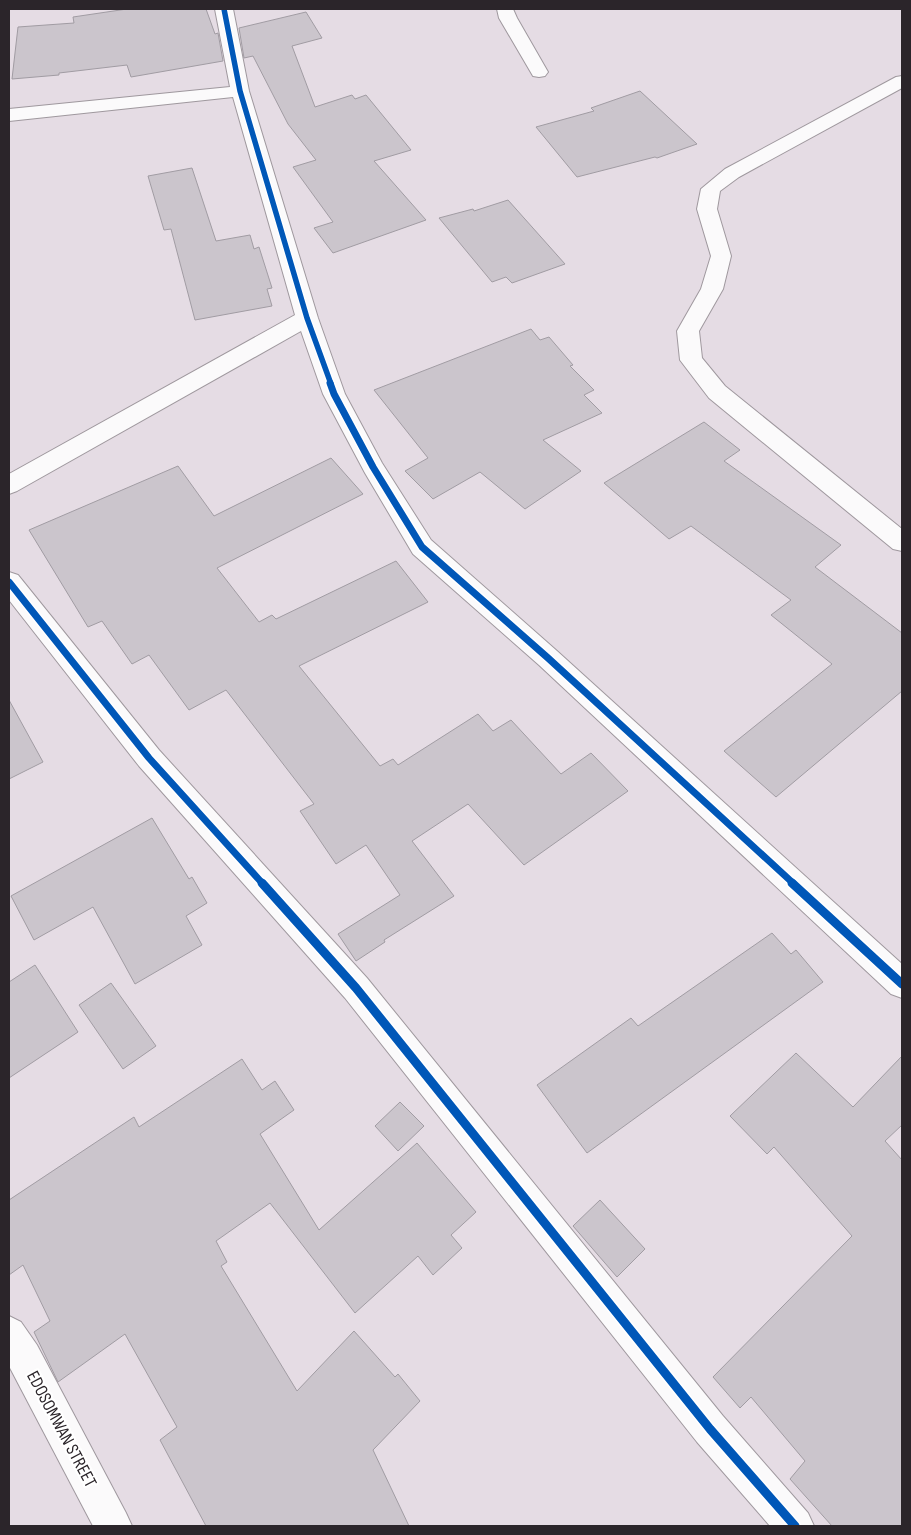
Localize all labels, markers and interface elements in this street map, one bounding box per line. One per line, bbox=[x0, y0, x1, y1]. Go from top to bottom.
street label: EDOSOMWAN STREET bbox=[22, 1368, 101, 1491]

